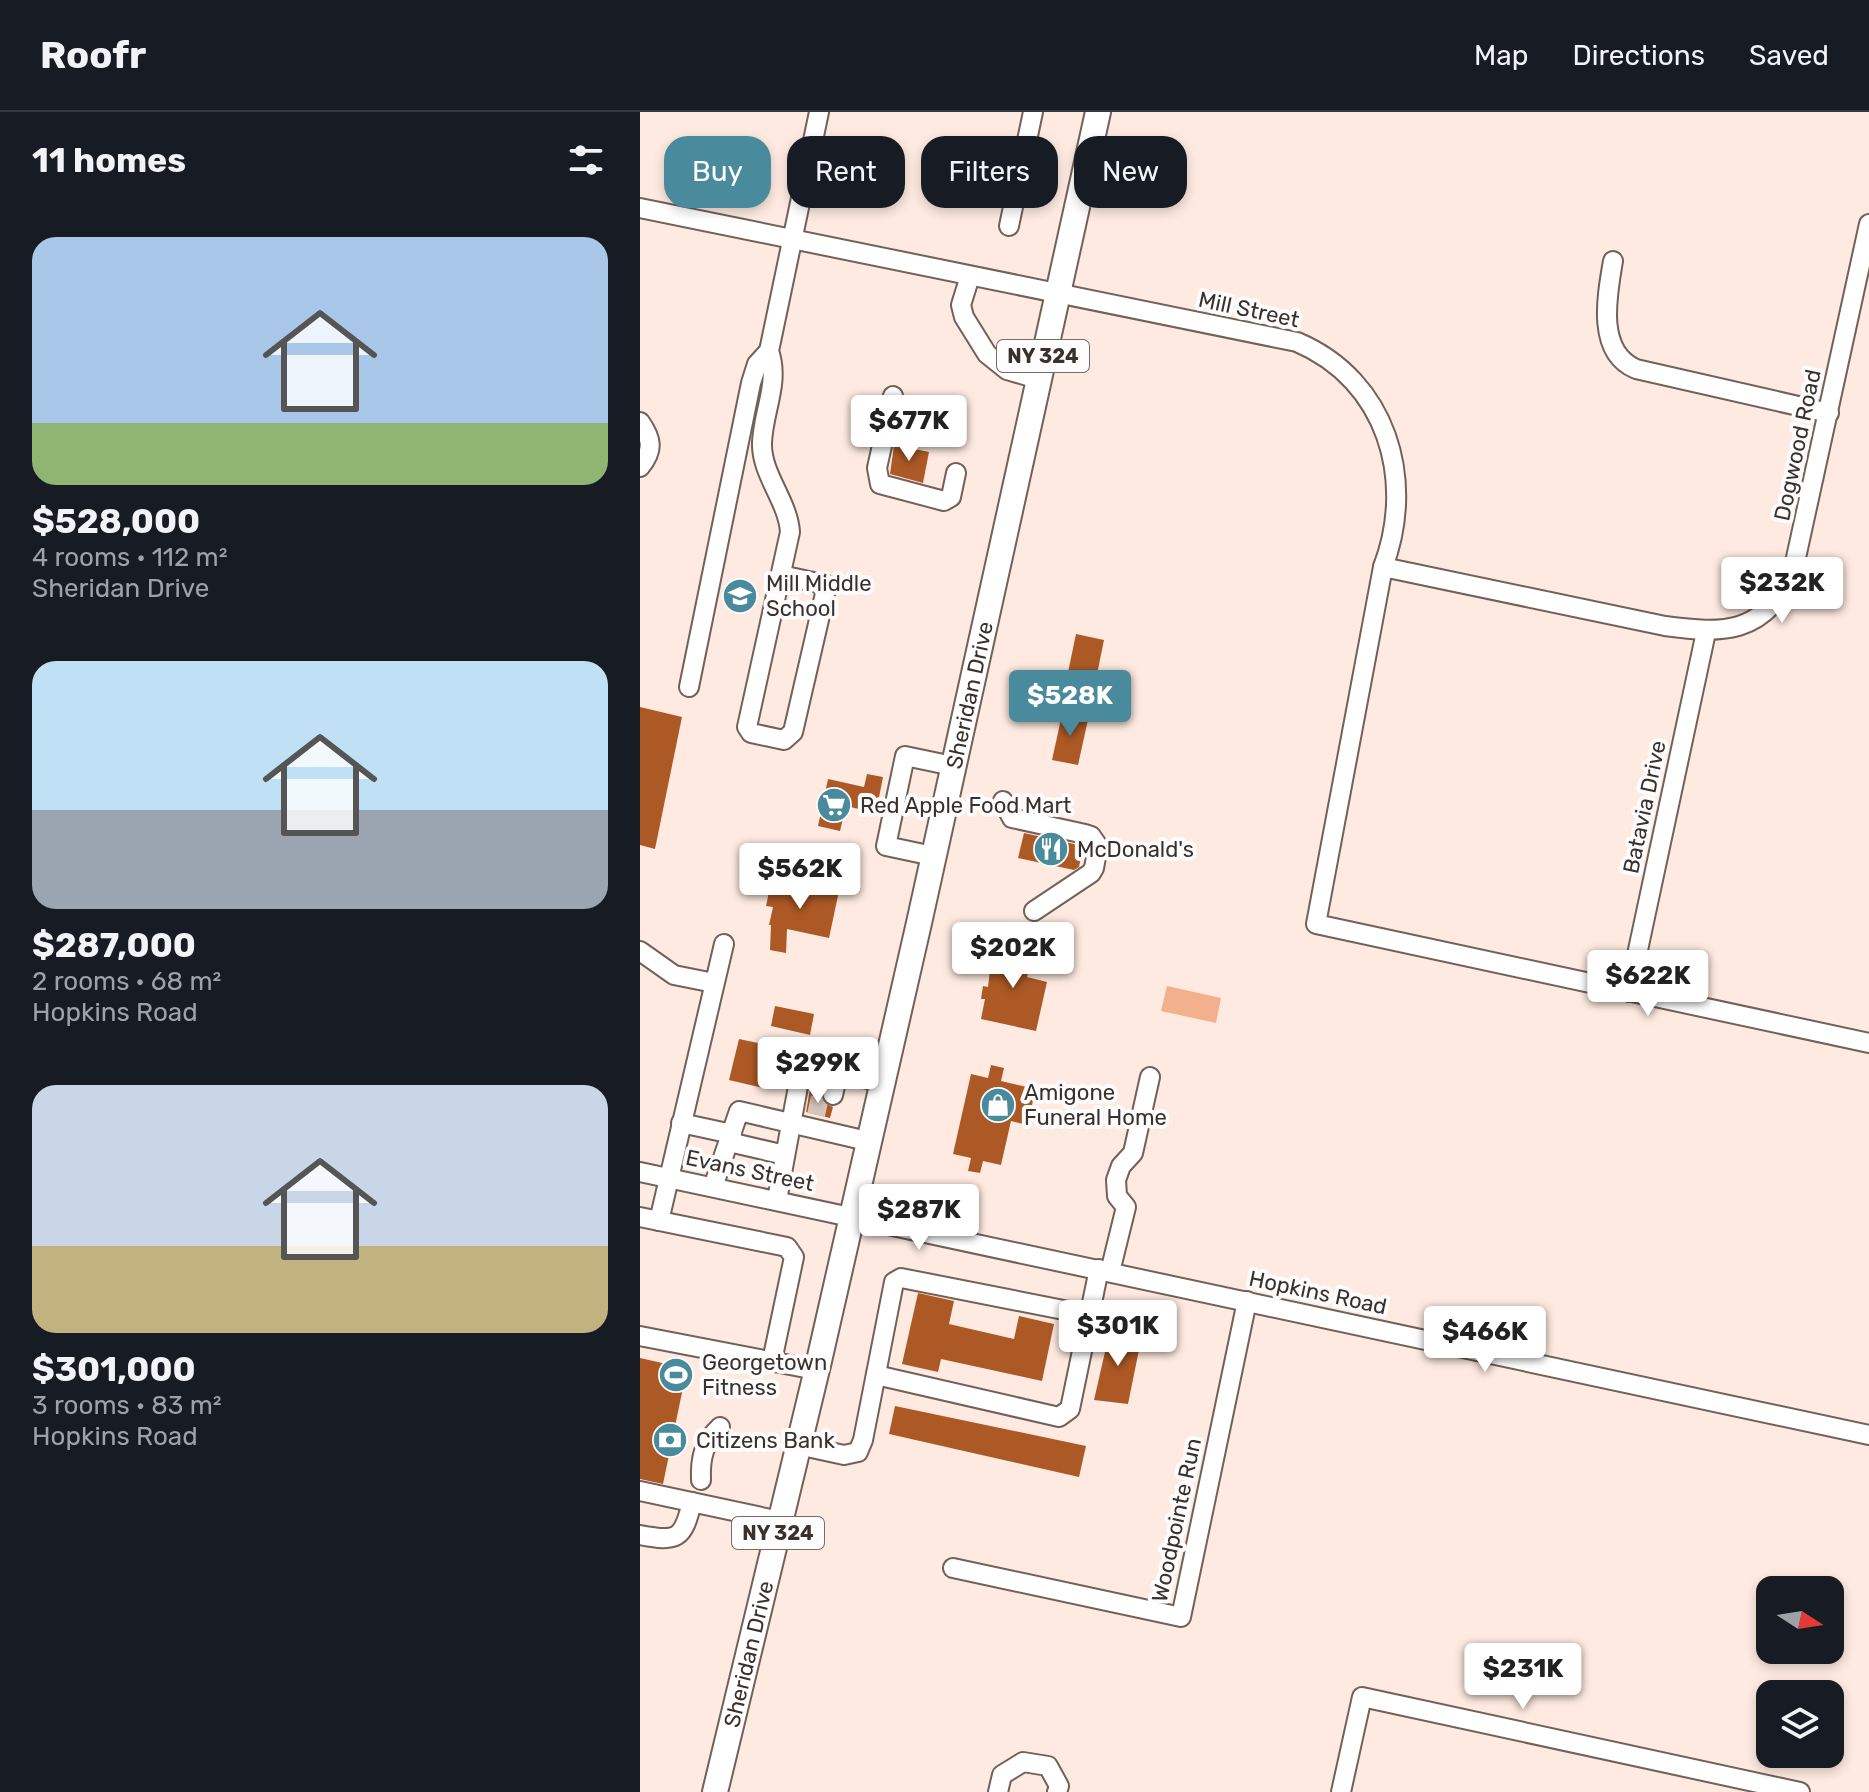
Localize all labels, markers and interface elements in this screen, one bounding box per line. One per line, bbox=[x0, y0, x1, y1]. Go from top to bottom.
text: Roofr bbox=[40, 32, 146, 78]
text: Map bbox=[1474, 39, 1528, 72]
text: Directions bbox=[1572, 39, 1705, 72]
text: Saved bbox=[1749, 39, 1829, 72]
chip: Buy bbox=[664, 136, 771, 208]
chip: Rent bbox=[787, 136, 905, 208]
chip: Filters bbox=[921, 136, 1058, 208]
chip: New bbox=[1074, 136, 1187, 208]
icon: filters bbox=[564, 138, 608, 182]
text: 11 homes bbox=[32, 140, 186, 181]
street label: Mill Street bbox=[1196, 286, 1302, 333]
icon: home bbox=[248, 289, 392, 433]
road number: NY 324 bbox=[997, 340, 1089, 372]
street label: Dogwood Road bbox=[1768, 367, 1827, 523]
pin: $677K bbox=[853, 395, 965, 463]
text: $677K bbox=[869, 405, 949, 436]
text: $528,000 bbox=[32, 501, 200, 542]
text: 4 rooms · 112 m² bbox=[32, 542, 228, 573]
pin: $232K bbox=[1726, 557, 1838, 625]
text: $232K bbox=[1739, 567, 1825, 598]
place label: Mill Middle School bbox=[766, 570, 872, 622]
text: Sheridan Drive bbox=[32, 573, 209, 604]
school or university icon: Mill Middle School bbox=[721, 577, 759, 615]
street label: Sheridan Drive bbox=[940, 619, 999, 771]
pin: $528K bbox=[1014, 670, 1126, 738]
text: $528K bbox=[1027, 680, 1113, 711]
icon: home bbox=[248, 713, 392, 857]
street label: Batavia Drive bbox=[1617, 738, 1672, 876]
supermarket icon: Red Apple Food Mart bbox=[815, 786, 853, 824]
place label: Red Apple Food Mart bbox=[860, 792, 1072, 819]
restaurant icon: McDonald's bbox=[1032, 830, 1070, 868]
place label: McDonald's bbox=[1077, 836, 1194, 863]
pin: $562K bbox=[744, 843, 856, 911]
text: $562K bbox=[757, 853, 843, 884]
pin: $202K bbox=[957, 922, 1069, 990]
text: $287,000 bbox=[32, 925, 196, 966]
text: $202K bbox=[970, 932, 1056, 963]
pin: $622K bbox=[1592, 950, 1704, 1018]
text: $622K bbox=[1605, 960, 1691, 991]
text: 2 rooms · 68 m² bbox=[32, 966, 221, 997]
text: Hopkins Road bbox=[32, 997, 198, 1028]
pin: $299K bbox=[762, 1037, 874, 1105]
text: $299K bbox=[776, 1047, 860, 1078]
place label: Amigone Funeral Home bbox=[1024, 1079, 1167, 1131]
shop icon: Amigone Funeral Home bbox=[979, 1086, 1017, 1124]
icon: home bbox=[248, 1137, 392, 1281]
street label: Evans Street bbox=[683, 1144, 817, 1197]
pin: $287K bbox=[863, 1184, 975, 1252]
text: $287K bbox=[877, 1194, 961, 1225]
street label: Hopkins Road bbox=[1247, 1265, 1389, 1320]
pin: $301K bbox=[1062, 1300, 1174, 1368]
pin: $466K bbox=[1429, 1306, 1541, 1374]
text: $301K bbox=[1077, 1310, 1159, 1341]
text: $466K bbox=[1442, 1316, 1528, 1347]
text: $301,000 bbox=[32, 1349, 196, 1390]
place label: Georgetown Fitness bbox=[702, 1349, 827, 1401]
sports icon: Georgetown Fitness bbox=[657, 1356, 695, 1394]
text: 3 rooms · 83 m² bbox=[32, 1390, 222, 1421]
text: Hopkins Road bbox=[32, 1421, 198, 1452]
bank icon: Citizens Bank bbox=[651, 1421, 689, 1459]
place label: Citizens Bank bbox=[696, 1427, 835, 1454]
street label: Woodpointe Run bbox=[1146, 1436, 1207, 1605]
road number: NY 324 bbox=[732, 1517, 824, 1549]
north arrow bbox=[1756, 1576, 1844, 1664]
map controls bbox=[1756, 1576, 1844, 1768]
street label: Sheridan Drive bbox=[718, 1578, 780, 1730]
pin: $231K bbox=[1467, 1643, 1579, 1711]
text: $231K bbox=[1482, 1653, 1564, 1684]
button: layers bbox=[1756, 1680, 1844, 1768]

